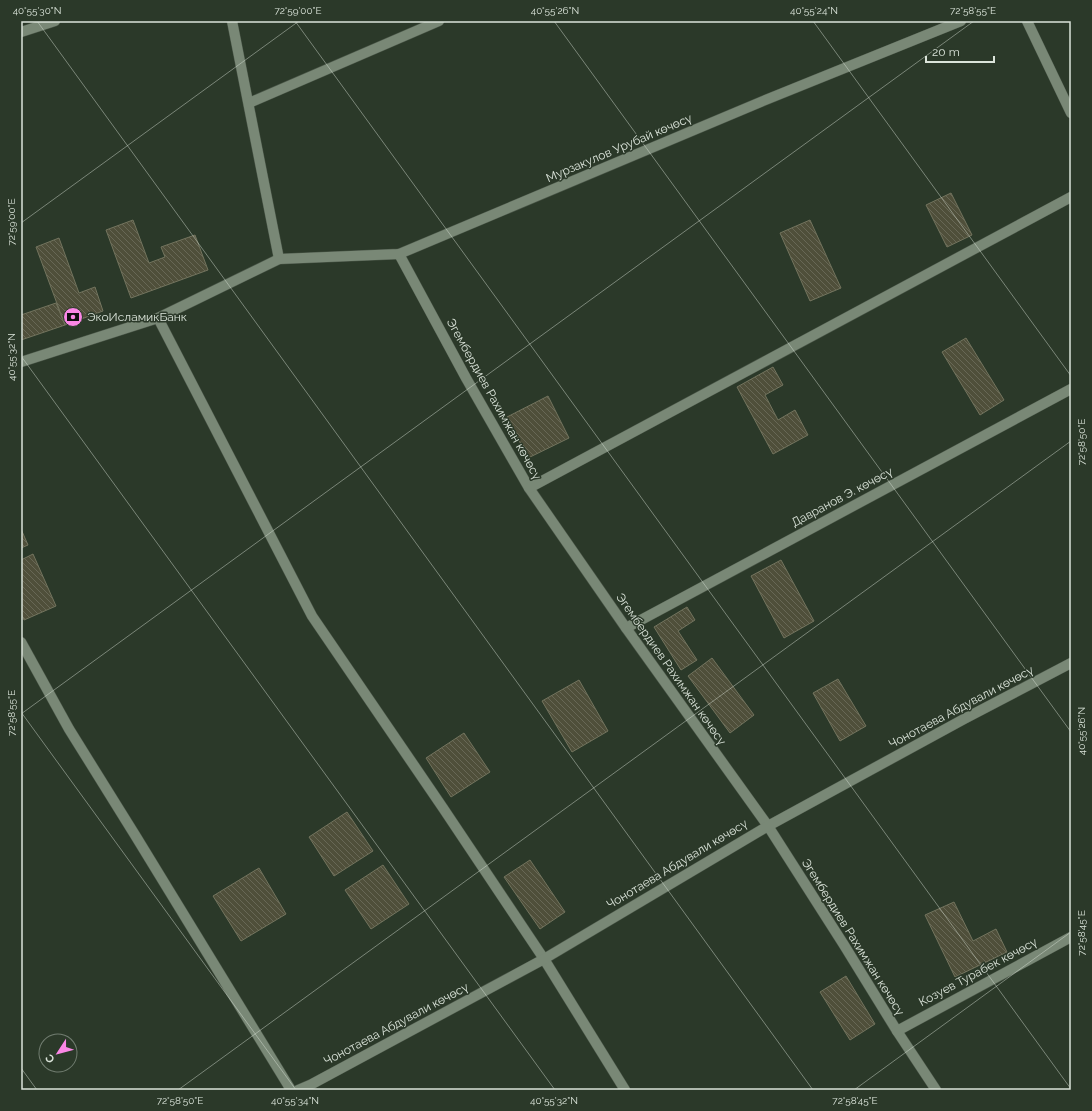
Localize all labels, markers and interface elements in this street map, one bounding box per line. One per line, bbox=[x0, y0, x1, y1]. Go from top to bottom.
text: 40°55'30"N bbox=[13, 5, 61, 16]
text: 72°59'00"E bbox=[274, 5, 322, 16]
text: 40°55'26"N bbox=[531, 5, 579, 16]
text: 40°55'24"N bbox=[790, 5, 838, 16]
text: 72°58'55"E bbox=[950, 5, 996, 16]
scale bar bbox=[926, 38, 994, 64]
text: 20 m bbox=[932, 45, 960, 59]
street label: Мурзакулов Урубай көчөсү bbox=[544, 111, 695, 185]
text: 72°59'00"E bbox=[6, 198, 17, 246]
bank icon: ЭкоИсламикБанк bbox=[62, 306, 84, 328]
place label: ЭкоИсламикБанк bbox=[87, 310, 187, 324]
street label: Эгембердиев Рахимжан көчөсү bbox=[444, 316, 545, 483]
text: 40°55'32"N bbox=[6, 333, 17, 381]
text: 72°58'50"E bbox=[1076, 419, 1087, 465]
street label: Давранов Э. көчөсү bbox=[789, 464, 896, 530]
street label: Эгембердиев Рахимжан көчөсү bbox=[613, 590, 729, 748]
street label: Чонотаева Абдували көчөсү bbox=[886, 663, 1036, 751]
text: 72°58'55"E bbox=[6, 690, 17, 736]
text: 40°55'26"N bbox=[1076, 707, 1087, 755]
street label: Чонотаева Абдували көчөсү bbox=[604, 816, 750, 912]
street label: Эгембердиев Рахимжан көчөсү bbox=[799, 856, 908, 1018]
text: 72°58'45"E bbox=[1076, 910, 1087, 956]
street label: Козуев Турабек көчөсү bbox=[916, 935, 1040, 1009]
street label: Чонотаева Абдували көчөсү bbox=[321, 980, 471, 1068]
north arrow bbox=[38, 1033, 78, 1073]
text: С bbox=[43, 1051, 58, 1065]
text: 72°58'50"E bbox=[157, 1095, 203, 1106]
text: 40°55'34"N bbox=[271, 1095, 319, 1106]
text: 40°55'32"N bbox=[530, 1095, 578, 1106]
text: 72°58'45"E bbox=[832, 1095, 878, 1106]

